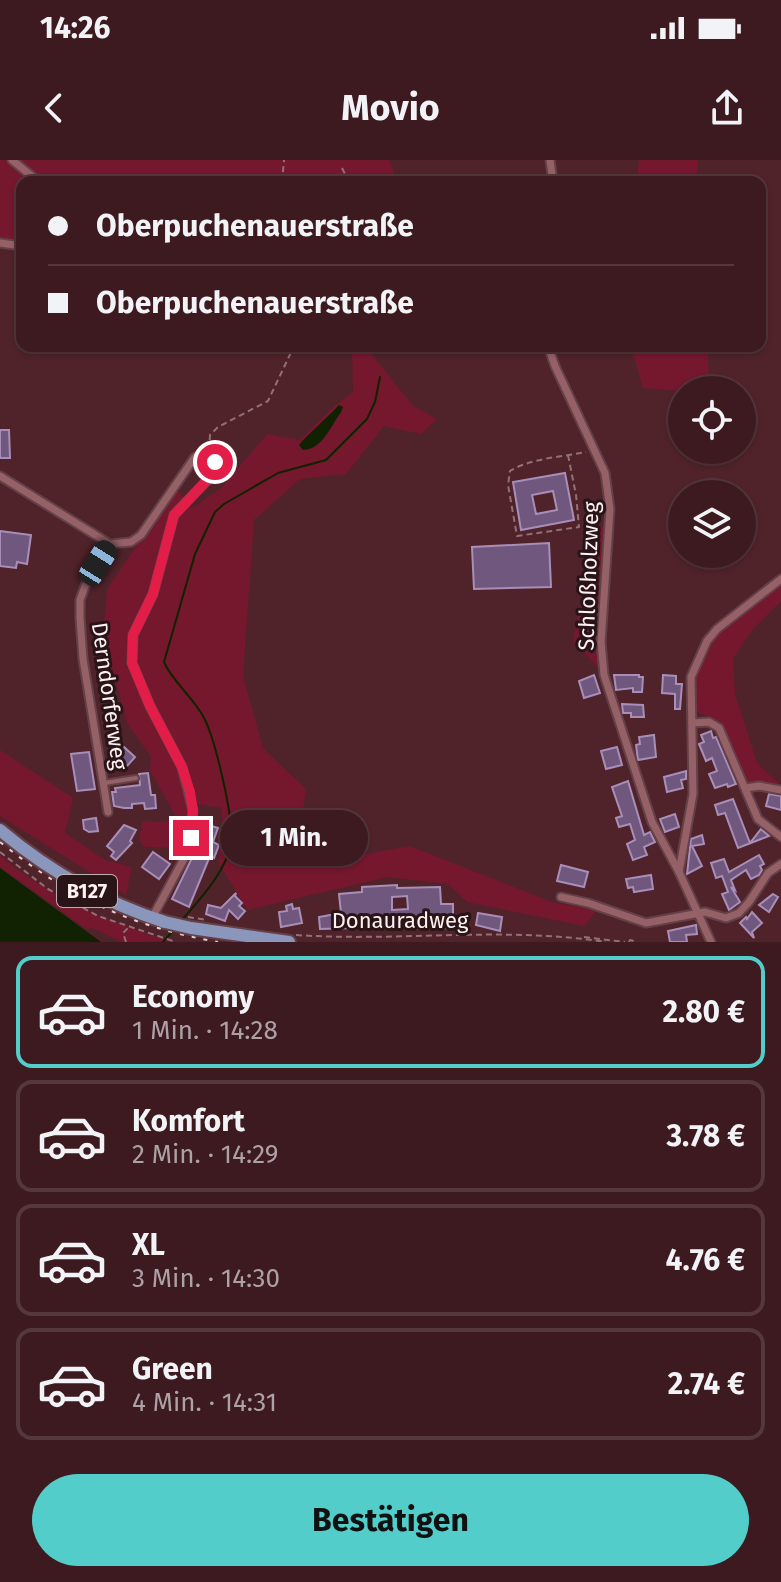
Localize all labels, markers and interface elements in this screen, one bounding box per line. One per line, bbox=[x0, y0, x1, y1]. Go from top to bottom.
text: 14:26 bbox=[40, 10, 111, 46]
icon: back bbox=[32, 86, 76, 130]
text: Movio bbox=[341, 86, 440, 130]
icon: share bbox=[705, 86, 749, 130]
text: Oberpuchenauerstraße bbox=[96, 208, 414, 244]
text: Oberpuchenauerstraße bbox=[96, 285, 414, 321]
map controls bbox=[668, 376, 756, 568]
button: locate bbox=[668, 376, 756, 464]
route start bbox=[197, 444, 233, 480]
button: layers bbox=[668, 480, 756, 568]
street label: Schloßholzweg bbox=[572, 501, 605, 651]
car bbox=[75, 536, 121, 590]
street label: Derndorferweg bbox=[86, 620, 133, 772]
callout: 1 Min. bbox=[219, 810, 367, 866]
route end bbox=[173, 820, 209, 856]
text: 1 Min. bbox=[260, 822, 328, 853]
road number: B127 bbox=[57, 875, 117, 907]
street label: Donauradweg bbox=[332, 907, 469, 934]
icon: car bbox=[36, 976, 108, 1048]
text: Economy bbox=[132, 979, 254, 1015]
text: 2.80 € bbox=[662, 994, 745, 1030]
text: 1 Min. · 14:28 bbox=[132, 1015, 278, 1046]
icon: car bbox=[36, 1100, 108, 1172]
text: Komfort bbox=[132, 1103, 245, 1139]
text: 3.78 € bbox=[666, 1118, 745, 1154]
text: 2 Min. · 14:29 bbox=[132, 1139, 278, 1170]
icon: car bbox=[36, 1224, 108, 1296]
text: XL bbox=[132, 1227, 165, 1263]
text: 4.76 € bbox=[666, 1242, 745, 1278]
text: 3 Min. · 14:30 bbox=[132, 1263, 280, 1294]
icon: car bbox=[36, 1348, 108, 1420]
text: Green bbox=[132, 1351, 213, 1387]
text: 2.74 € bbox=[668, 1366, 745, 1402]
text: 4 Min. · 14:31 bbox=[132, 1387, 277, 1418]
button: Bestätigen bbox=[32, 1474, 749, 1566]

